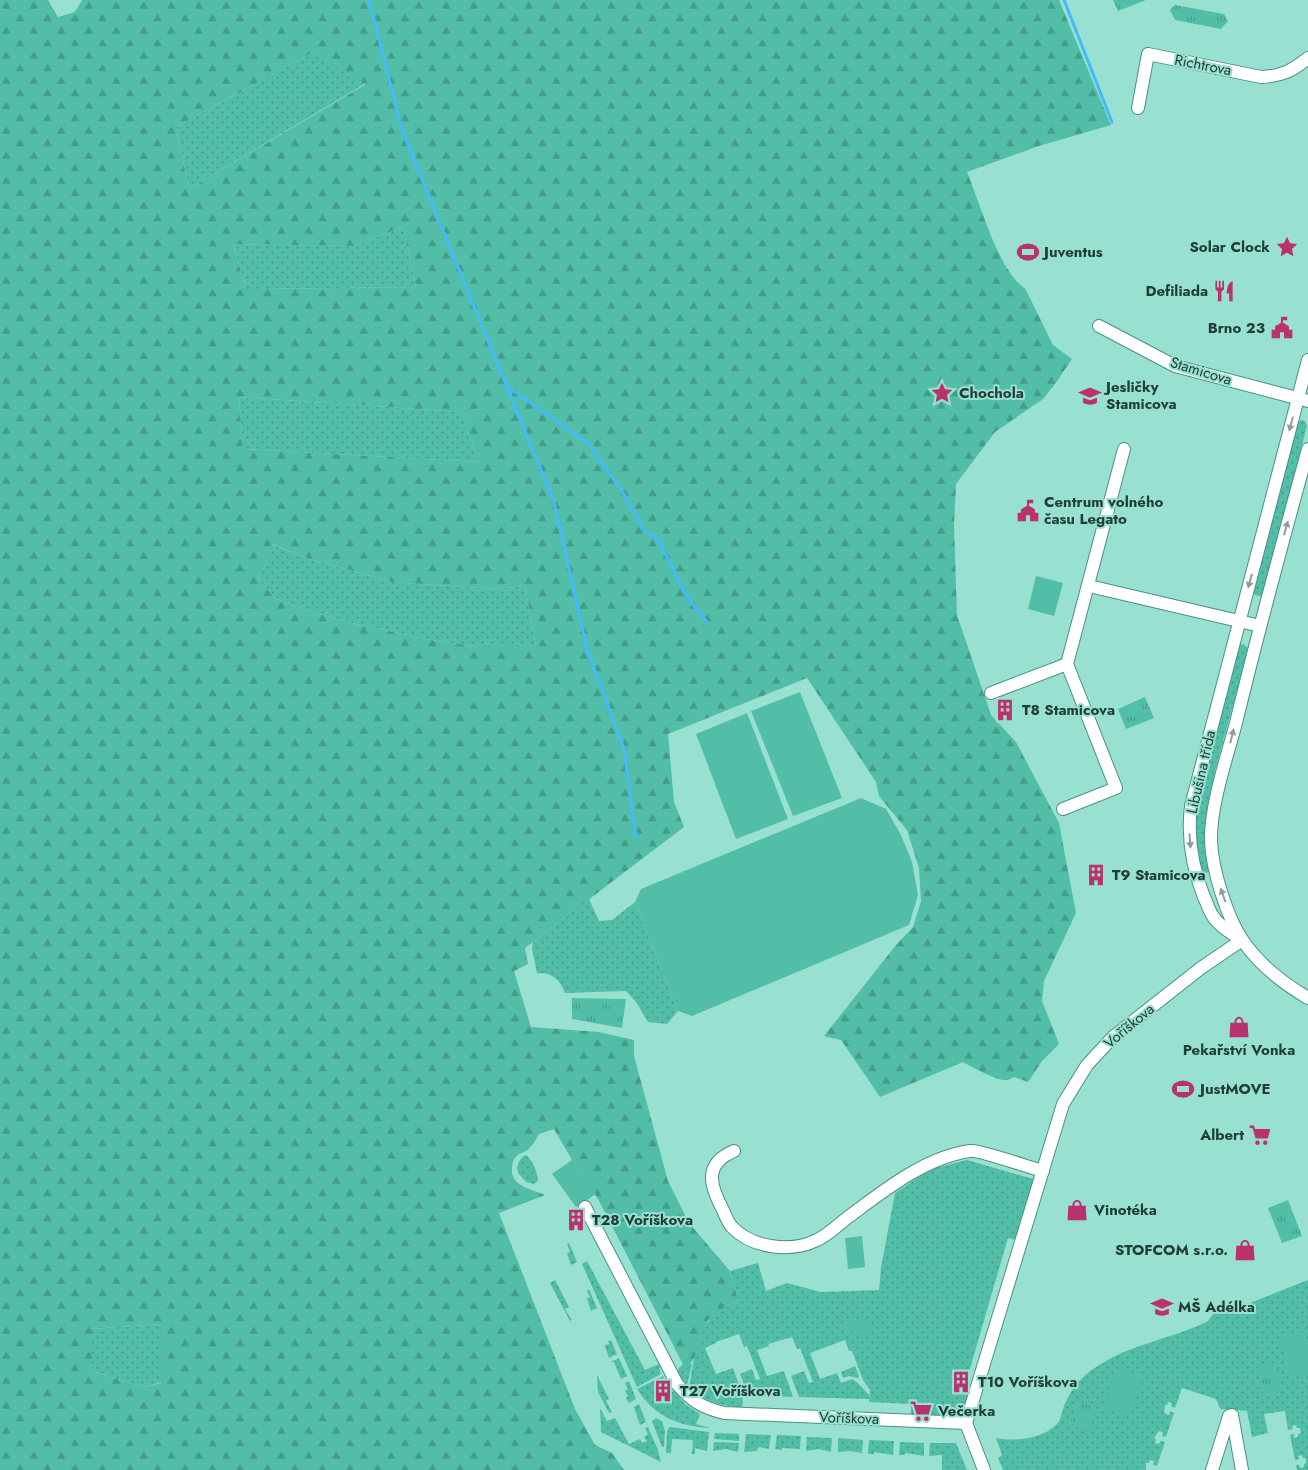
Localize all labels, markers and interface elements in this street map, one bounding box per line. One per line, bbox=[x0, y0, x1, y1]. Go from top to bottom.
street label: Richtrova bbox=[1173, 49, 1233, 81]
place icon: Solar Clock bbox=[1274, 234, 1300, 260]
place label: Solar Clock bbox=[1189, 236, 1270, 258]
sports icon: Juventus bbox=[1015, 239, 1041, 265]
place label: Juventus bbox=[1041, 241, 1103, 263]
restaurant icon: Defiliada bbox=[1211, 278, 1237, 304]
place label: Defiliada bbox=[1145, 280, 1208, 302]
public building icon: Brno 23 bbox=[1269, 315, 1295, 341]
place label: Brno 23 bbox=[1208, 317, 1265, 339]
street label: Stamicova bbox=[1167, 351, 1235, 391]
place label: Jesličky Stamicova bbox=[1103, 376, 1177, 415]
place icon: Chochola bbox=[929, 380, 955, 406]
place label: Chochola bbox=[959, 382, 1024, 404]
school or university icon: Jesličky Stamicova bbox=[1077, 383, 1103, 409]
one-way arrow bbox=[1287, 417, 1295, 432]
place label: Centrum volného času Legato bbox=[1044, 491, 1163, 530]
public building icon: Centrum volného času Legato bbox=[1015, 498, 1041, 524]
one-way arrow bbox=[1283, 521, 1291, 536]
one-way arrow bbox=[1246, 574, 1254, 589]
building icon: T8 Stamicova bbox=[992, 697, 1018, 723]
place label: T8 Stamicova bbox=[1022, 699, 1115, 721]
street label: Libušina třída bbox=[1181, 728, 1221, 816]
one-way arrow bbox=[1228, 729, 1236, 744]
one-way arrow bbox=[1187, 833, 1195, 849]
building icon: T9 Stamicova bbox=[1083, 862, 1109, 888]
place label: T9 Stamicova bbox=[1112, 864, 1206, 886]
one-way arrow bbox=[1219, 887, 1227, 902]
street label: Voříškova bbox=[1099, 998, 1159, 1054]
shop icon: Pekařství Vonka bbox=[1226, 1014, 1252, 1040]
place label: Pekařství Vonka bbox=[1183, 1039, 1295, 1061]
sports icon: JustMOVE bbox=[1170, 1076, 1196, 1102]
place label: JustMOVE bbox=[1197, 1078, 1271, 1100]
supermarket icon: Albert bbox=[1247, 1122, 1273, 1148]
place label: Albert bbox=[1199, 1124, 1244, 1146]
shop icon: Vinotéka bbox=[1064, 1197, 1090, 1223]
place label: Vinotéka bbox=[1093, 1199, 1157, 1221]
building icon: T28 Voříškova bbox=[563, 1207, 589, 1233]
place label: T28 Voříškova bbox=[592, 1209, 693, 1231]
shop icon: STOFCOM s.r.o. bbox=[1232, 1237, 1258, 1263]
place label: STOFCOM s.r.o. bbox=[1115, 1239, 1228, 1261]
school or university icon: MŠ Adélka bbox=[1149, 1294, 1175, 1320]
place label: MŠ Adélka bbox=[1178, 1296, 1255, 1318]
building icon: T10 Voříškova bbox=[948, 1369, 974, 1395]
place label: T10 Voříškova bbox=[978, 1371, 1077, 1393]
building icon: T27 Voříškova bbox=[650, 1378, 676, 1404]
place label: T27 Voříškova bbox=[680, 1380, 781, 1402]
supermarket icon: Večerka bbox=[908, 1398, 934, 1424]
place label: Večerka bbox=[937, 1400, 995, 1422]
street label: Voříškova bbox=[819, 1406, 879, 1430]

